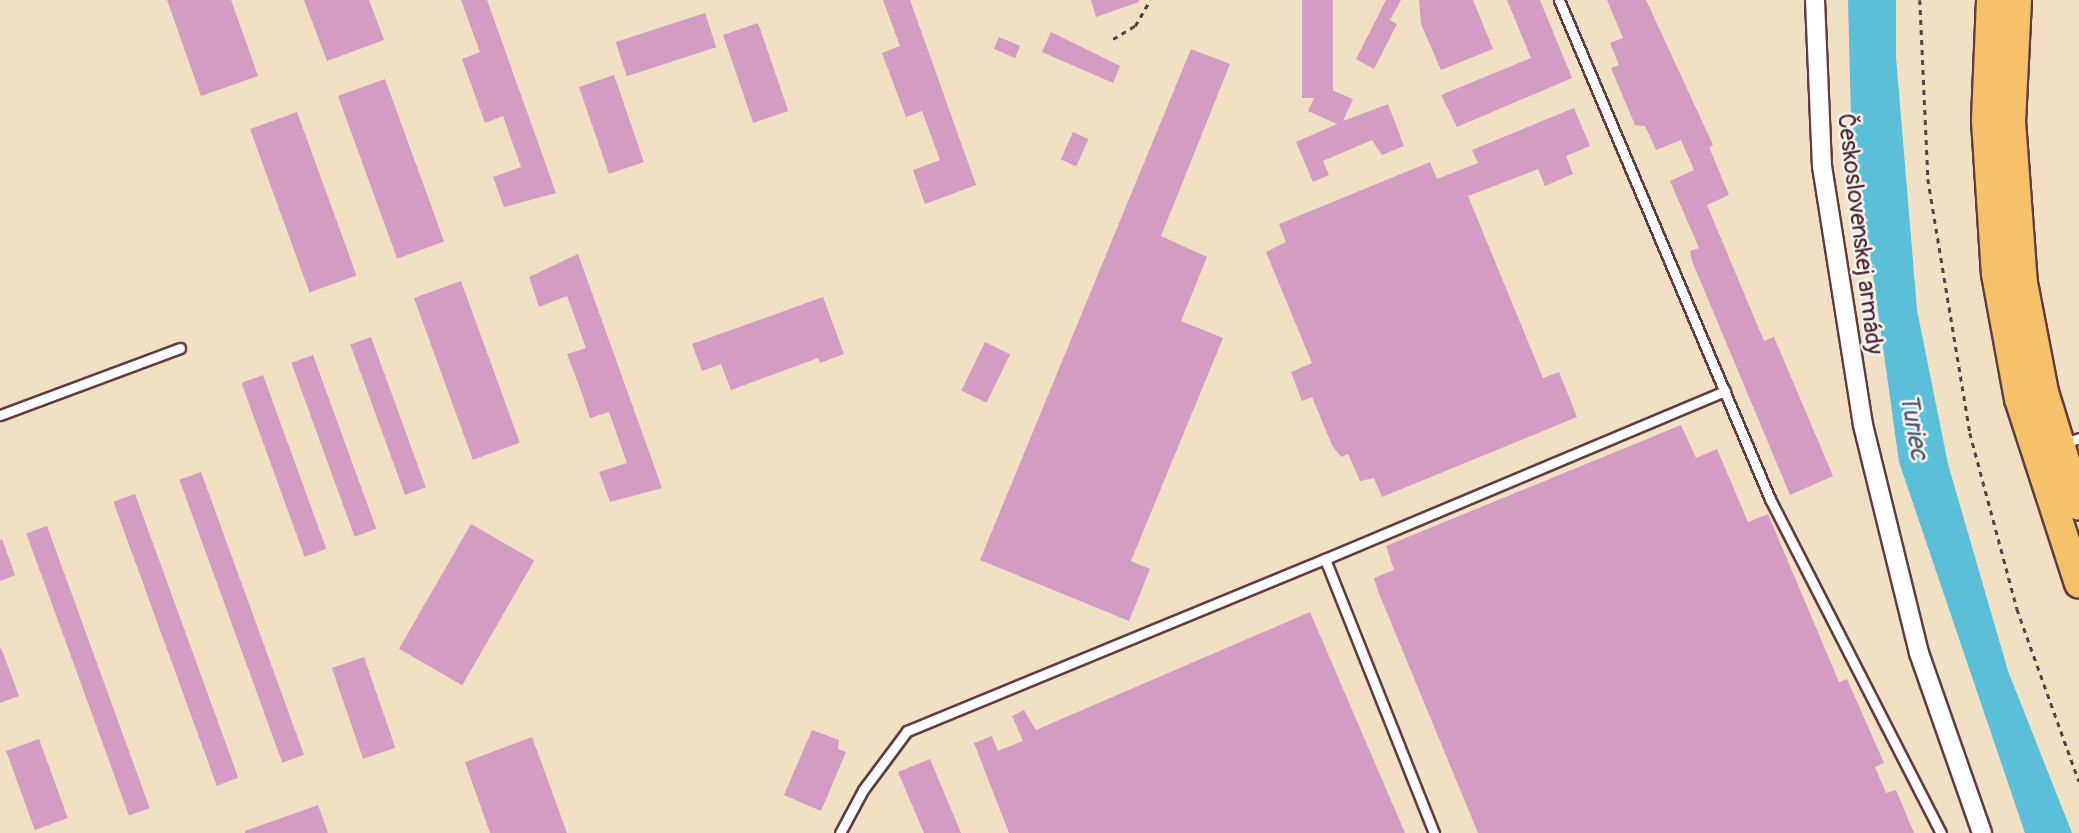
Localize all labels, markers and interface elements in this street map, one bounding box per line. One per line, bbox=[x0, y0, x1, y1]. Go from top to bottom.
street label: Československej armády bbox=[1831, 112, 1889, 356]
water label: Turiec bbox=[1892, 391, 1934, 463]

